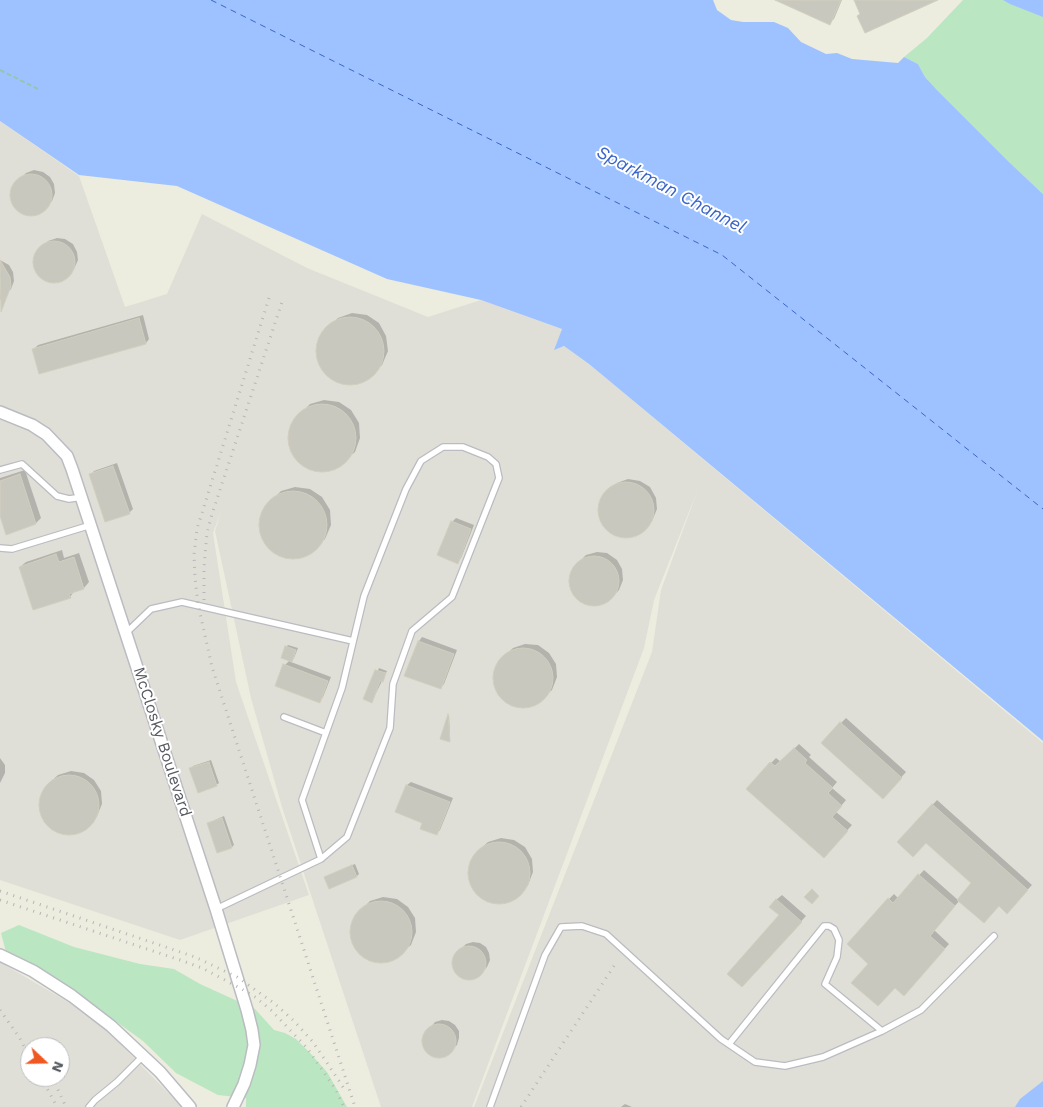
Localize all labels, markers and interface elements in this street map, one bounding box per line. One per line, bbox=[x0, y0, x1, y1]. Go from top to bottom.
water label: Sparkman Channel bbox=[593, 141, 749, 239]
street label: McClosky Boulevard bbox=[129, 665, 195, 819]
north arrow bbox=[20, 1037, 70, 1087]
text: N bbox=[49, 1059, 67, 1075]

